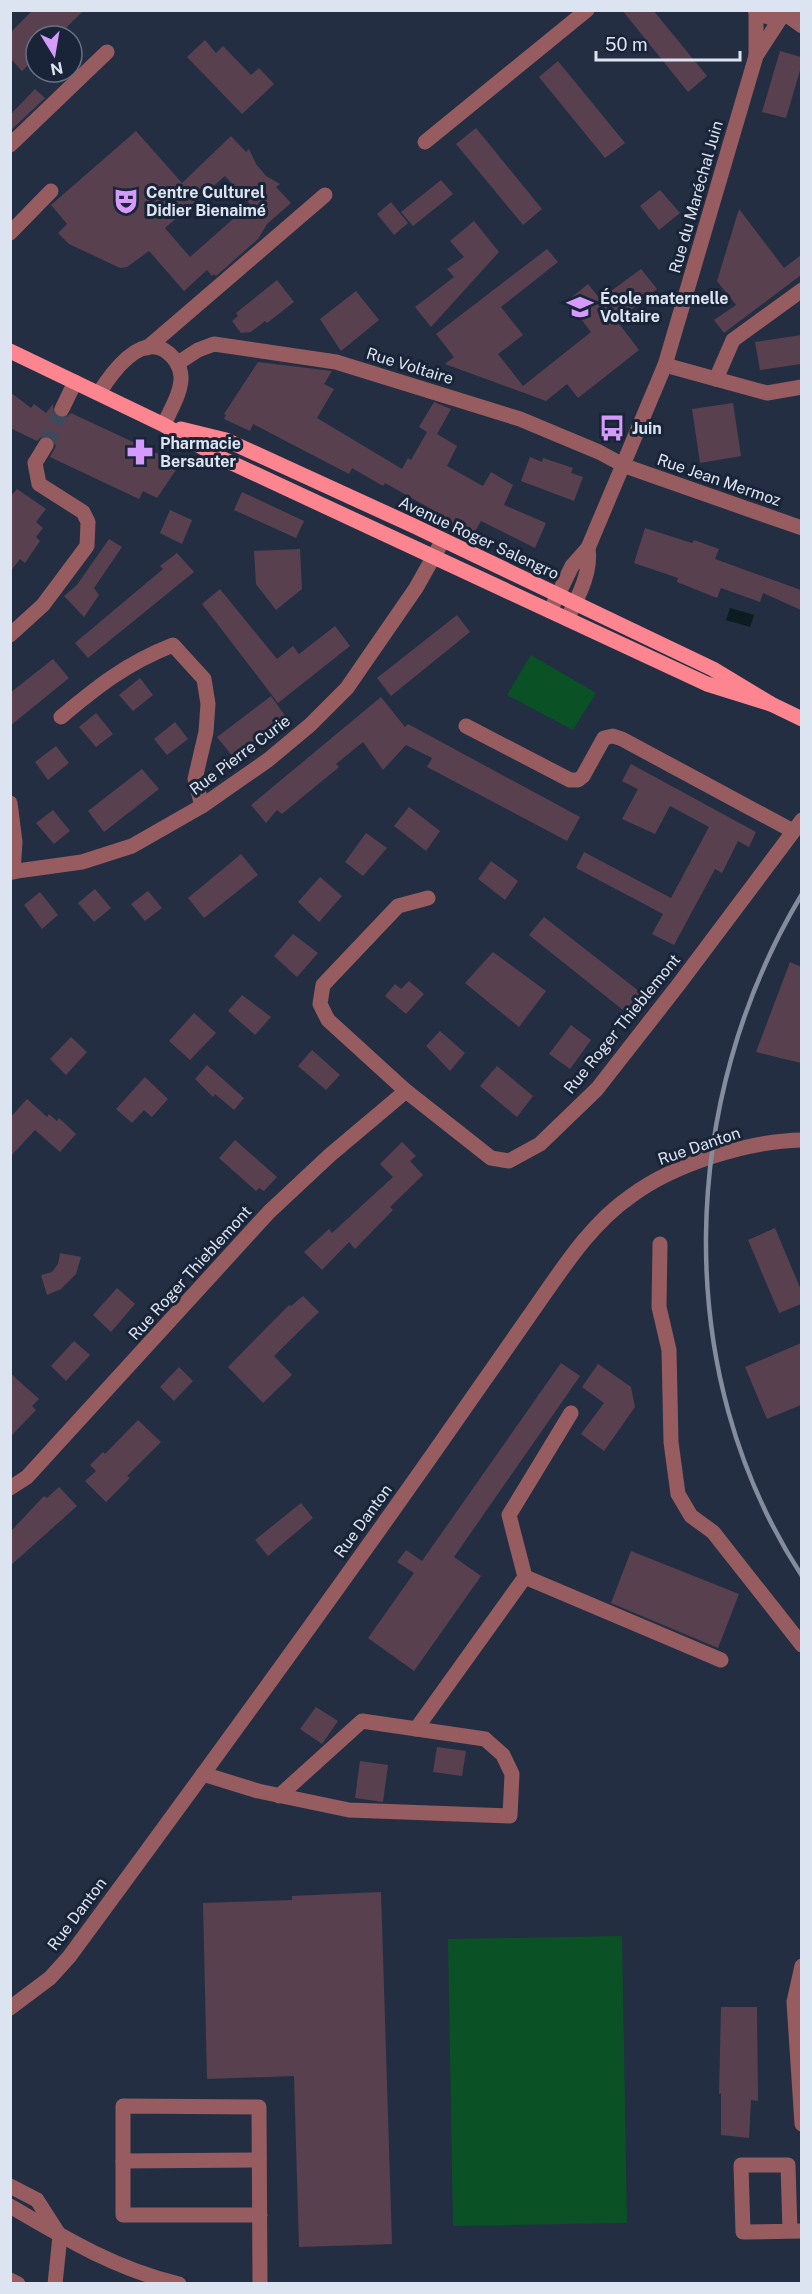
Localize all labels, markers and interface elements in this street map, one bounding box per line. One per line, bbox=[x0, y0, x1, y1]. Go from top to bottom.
north arrow bbox=[24, 24, 84, 84]
scale bar bbox=[596, 24, 740, 62]
text: 50 m bbox=[605, 34, 648, 55]
text: N bbox=[49, 58, 65, 79]
street label: Rue du Maréchal Juin bbox=[665, 119, 727, 275]
place label: Centre Culturel Didier Bienaimé bbox=[146, 183, 266, 220]
theatre icon: Centre Culturel Didier Bienaimé bbox=[111, 186, 141, 216]
place label: École maternelle Voltaire bbox=[600, 288, 729, 326]
school or university icon: École maternelle Voltaire bbox=[565, 292, 595, 322]
street label: Rue Voltaire bbox=[364, 344, 456, 388]
bus stop icon: Juin bbox=[597, 413, 627, 443]
place label: Juin bbox=[632, 419, 662, 438]
place label: Pharmacie Bersauter bbox=[160, 434, 241, 471]
pharmacy icon: Pharmacie Bersauter bbox=[125, 437, 155, 467]
street label: Rue Jean Mermoz bbox=[655, 450, 784, 510]
street label: Avenue Roger Salengro bbox=[396, 493, 562, 583]
street label: Rue Pierre Curie bbox=[186, 711, 294, 799]
street label: Rue Roger Thieblemont bbox=[560, 950, 684, 1098]
street label: Rue Danton bbox=[655, 1123, 743, 1169]
street label: Rue Roger Thieblemont bbox=[125, 1202, 255, 1344]
street label: Rue Danton bbox=[330, 1481, 396, 1561]
street label: Rue Danton bbox=[44, 1874, 110, 1954]

